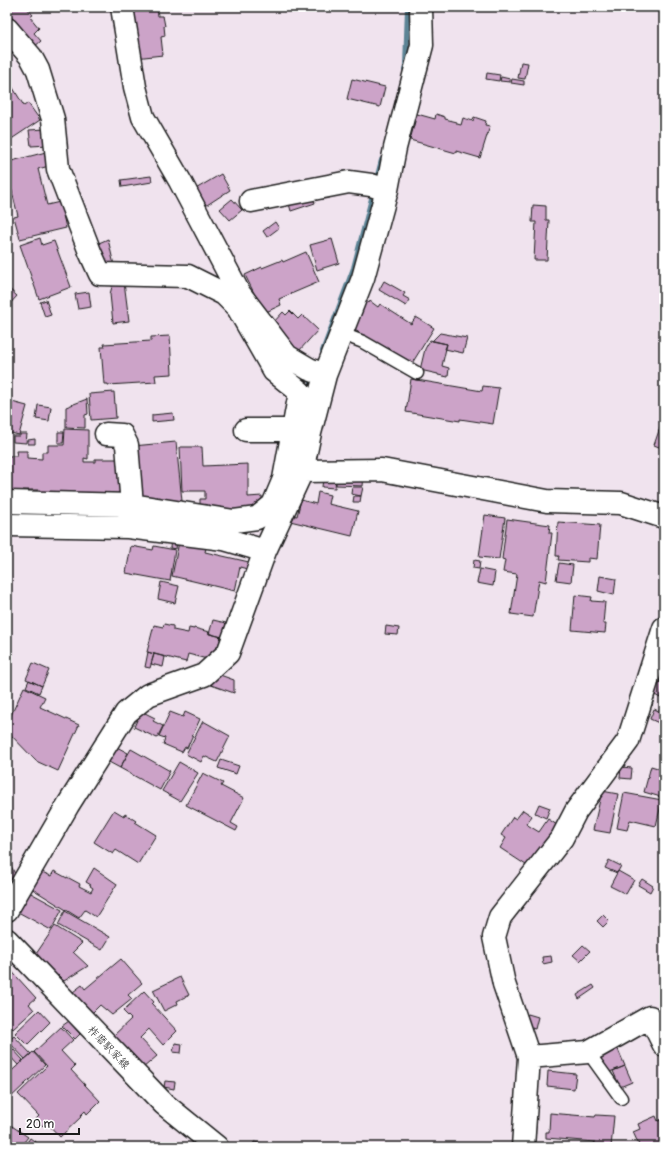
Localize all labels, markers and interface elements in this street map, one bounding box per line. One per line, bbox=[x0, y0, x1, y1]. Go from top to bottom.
street label: 柞磨駅家線 bbox=[85, 1023, 132, 1072]
scale bar bbox=[20, 1110, 79, 1136]
text: 20 m bbox=[26, 1117, 55, 1132]

